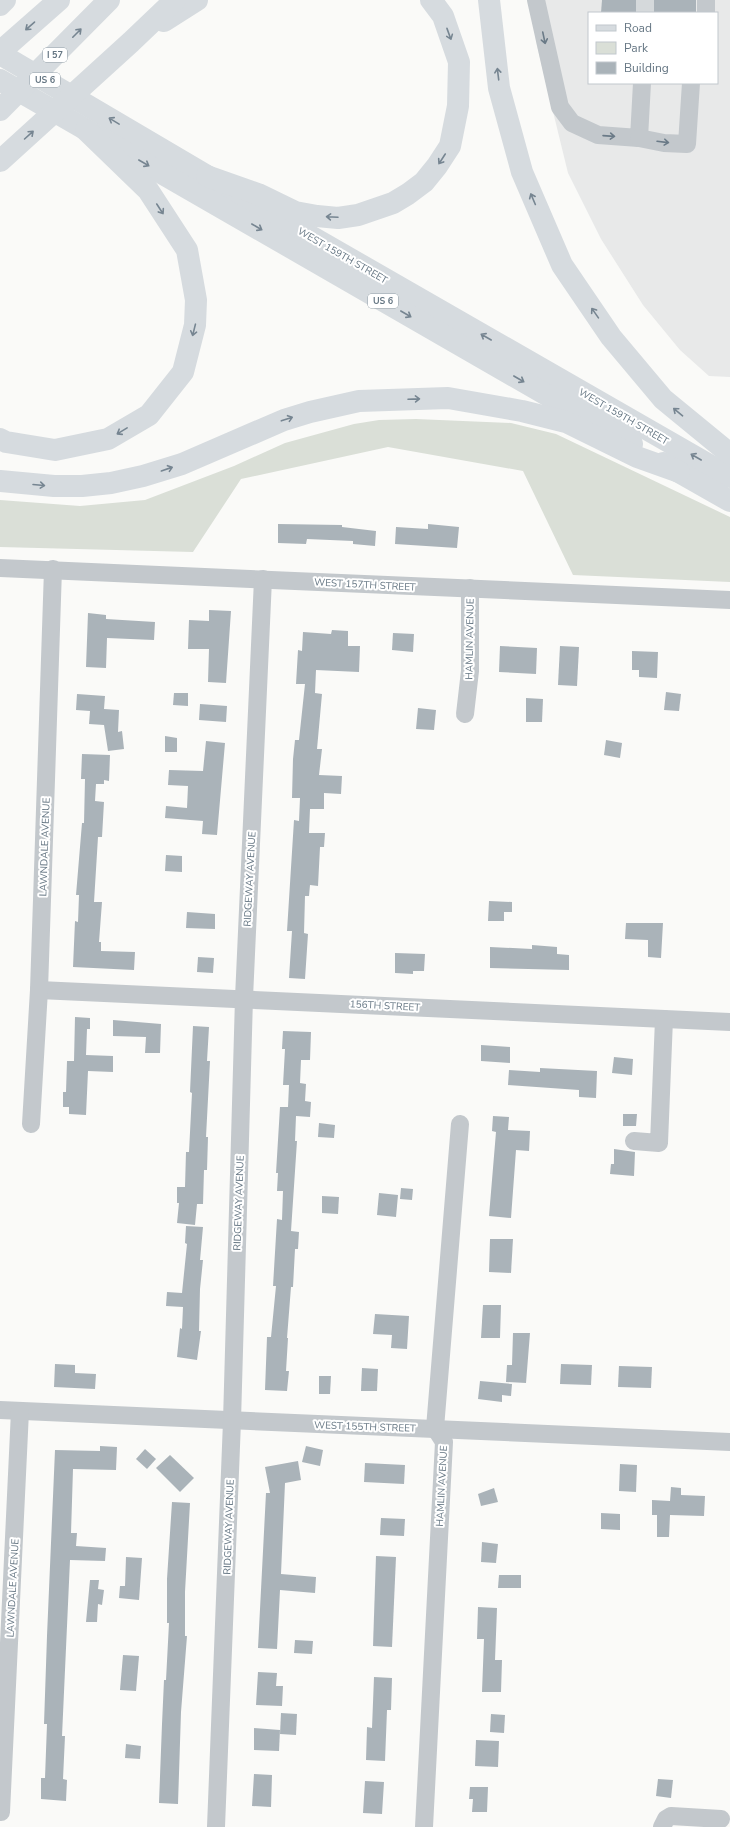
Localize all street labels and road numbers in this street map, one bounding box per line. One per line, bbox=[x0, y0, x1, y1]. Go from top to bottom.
road number: I 57 bbox=[43, 48, 67, 62]
road number: US 6 bbox=[30, 73, 60, 87]
street label: WEST 159TH STREET bbox=[295, 224, 390, 287]
road number: US 6 bbox=[368, 294, 398, 308]
street label: WEST 159TH STREET bbox=[576, 385, 671, 448]
street label: WEST 157TH STREET bbox=[314, 575, 416, 595]
street label: HAMLIN AVENUE bbox=[462, 598, 478, 680]
street label: LAWNDALE AVENUE bbox=[36, 797, 54, 897]
street label: RIDGEWAY AVENUE bbox=[241, 831, 259, 927]
street label: 156TH STREET bbox=[349, 997, 421, 1015]
street label: RIDGEWAY AVENUE bbox=[230, 1155, 248, 1251]
street label: WEST 155TH STREET bbox=[314, 1418, 416, 1436]
street label: HAMLIN AVENUE bbox=[433, 1445, 451, 1527]
street label: RIDGEWAY AVENUE bbox=[220, 1479, 238, 1575]
street label: LAWNDALE AVENUE bbox=[3, 1538, 23, 1638]

